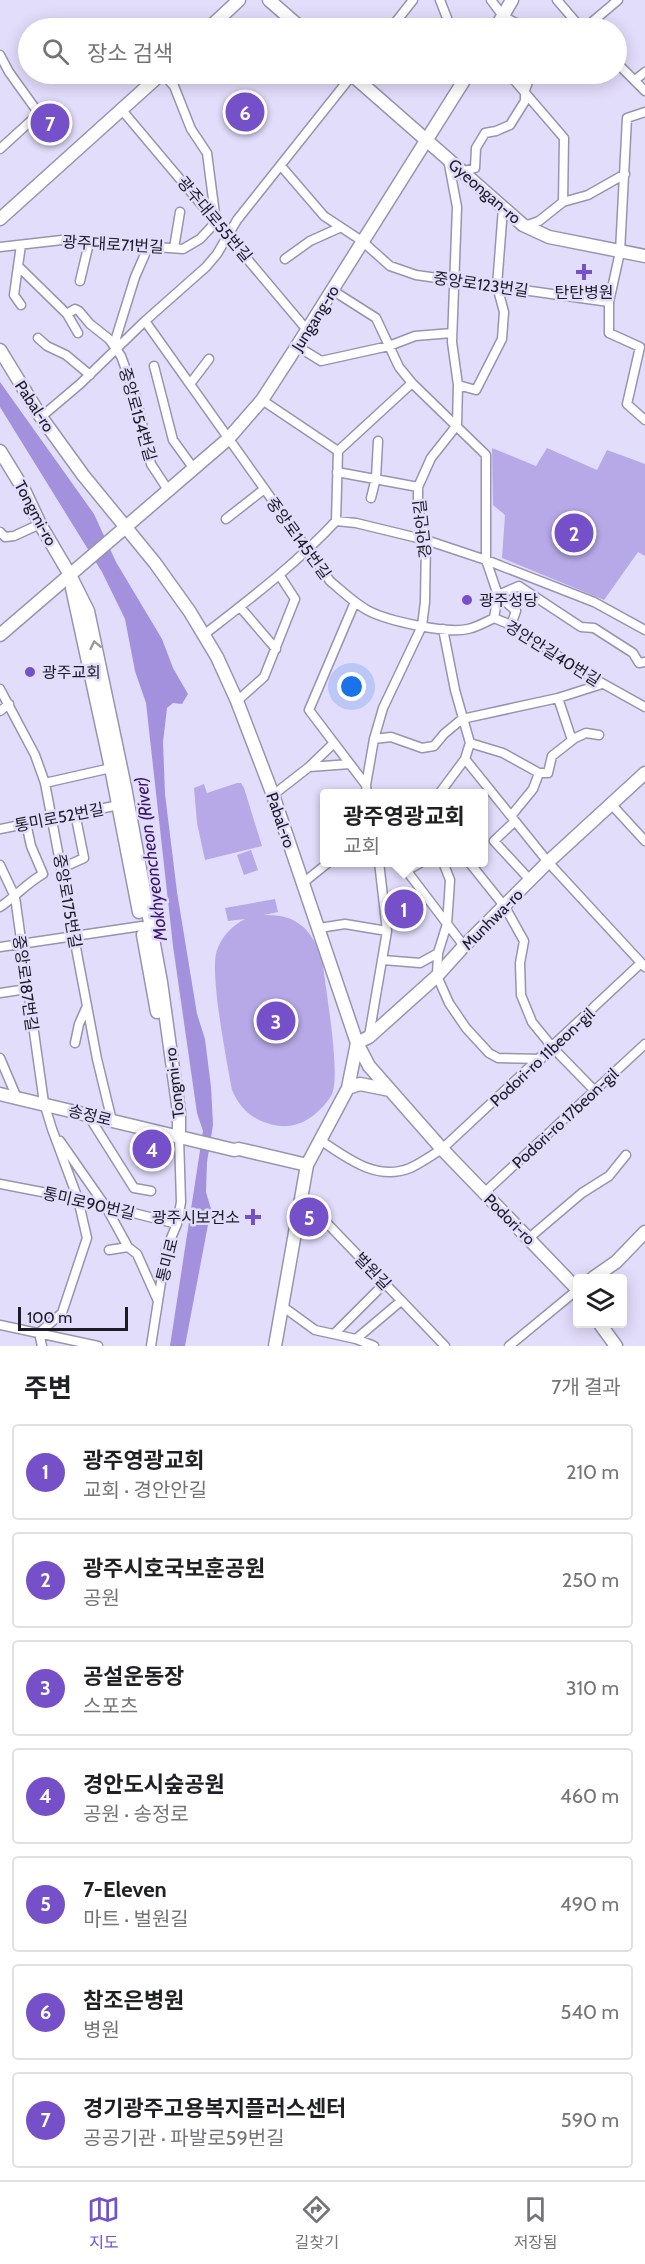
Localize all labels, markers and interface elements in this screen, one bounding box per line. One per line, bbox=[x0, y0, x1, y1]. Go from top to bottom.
search box bbox=[18, 18, 627, 84]
icon: search bbox=[39, 35, 72, 68]
text: 장소 검색 bbox=[87, 40, 173, 67]
pin: 6 bbox=[226, 90, 264, 134]
pin: 7 bbox=[31, 100, 70, 146]
street label: Gyeongan-ro bbox=[445, 155, 525, 228]
street label: 광주대로55번길 bbox=[173, 173, 256, 266]
street label: 광주대로71번길 bbox=[62, 232, 164, 257]
marker: 탄탄병원 bbox=[575, 263, 593, 281]
street label: 중앙로123번길 bbox=[432, 268, 530, 301]
street label: Jungang-ro bbox=[287, 282, 343, 356]
place label: 탄탄병원 bbox=[555, 283, 613, 302]
street label: 중앙로154번길 bbox=[115, 365, 160, 463]
street label: Pabal-ro bbox=[11, 377, 58, 436]
street label: Tongmi-ro bbox=[11, 477, 61, 549]
street label: 중앙로145번길 bbox=[262, 494, 335, 583]
street label: 경안안길 bbox=[410, 499, 435, 559]
pin: 2 bbox=[554, 510, 594, 556]
place label: 광주성당 bbox=[479, 591, 538, 610]
marker: 광주성당 bbox=[460, 593, 474, 607]
street label: 경안안길40번길 bbox=[502, 617, 604, 690]
one-way arrow bbox=[89, 641, 102, 651]
place label: 광주교회 bbox=[42, 663, 101, 682]
marker: 광주교회 bbox=[23, 665, 37, 679]
your location bbox=[337, 672, 366, 701]
water label: Mokhyeoncheon (River) bbox=[130, 776, 172, 943]
popup bbox=[320, 789, 488, 867]
street label: Pabal-ro bbox=[262, 790, 299, 851]
street label: 통미로52번길 bbox=[13, 800, 105, 835]
text: 광주영광교회 bbox=[343, 803, 465, 830]
text: 교회 bbox=[343, 834, 380, 858]
street label: 중앙로175번길 bbox=[50, 852, 85, 950]
street label: Munhwa-ro bbox=[458, 885, 527, 954]
pin: 1 bbox=[384, 886, 424, 932]
street label: 중앙로187번길 bbox=[9, 934, 42, 1032]
pin: 3 bbox=[256, 998, 296, 1044]
street label: Podori-ro 11beon-gil bbox=[486, 1004, 598, 1110]
street label: Tongmi-ro bbox=[161, 1046, 188, 1119]
street label: Podori-ro 17beon-gil bbox=[508, 1064, 623, 1172]
street label: 송정로 bbox=[66, 1101, 114, 1130]
pin: 4 bbox=[132, 1126, 172, 1172]
street label: 통미로90번길 bbox=[41, 1184, 137, 1223]
street label: Podori-ro bbox=[480, 1190, 539, 1249]
pin: 5 bbox=[290, 1194, 328, 1240]
place label: 광주시보건소 bbox=[152, 1208, 240, 1227]
marker: 광주시보건소 bbox=[244, 1208, 262, 1226]
street label: 통미로 bbox=[153, 1236, 182, 1284]
street label: 벌원길 bbox=[350, 1249, 395, 1294]
map controls bbox=[573, 1274, 627, 1328]
button: layers bbox=[573, 1274, 627, 1328]
scale bar bbox=[18, 1304, 128, 1332]
text: 100 m bbox=[27, 1308, 72, 1327]
text: 주변 bbox=[24, 1372, 72, 1404]
text: 7개 결과 bbox=[551, 1375, 621, 1399]
text: 광주영광교회 bbox=[83, 1447, 204, 1474]
text: 1 bbox=[42, 1460, 49, 1484]
text: 210 m bbox=[566, 1460, 619, 1484]
text: 교회 · 경안안길 bbox=[83, 1478, 207, 1502]
text: 광주시호국보훈공원 bbox=[83, 1555, 265, 1582]
text: 2 bbox=[40, 1568, 51, 1592]
text: 250 m bbox=[562, 1568, 619, 1592]
text: 공원 bbox=[83, 1586, 120, 1610]
text: 공설운동장 bbox=[83, 1663, 184, 1690]
text: 3 bbox=[40, 1676, 51, 1700]
text: 310 m bbox=[566, 1676, 619, 1700]
text: 스포츠 bbox=[83, 1694, 138, 1718]
text: 경안도시숲공원 bbox=[83, 1771, 225, 1798]
text: 4 bbox=[39, 1784, 52, 1808]
text: 460 m bbox=[560, 1784, 619, 1808]
text: 공원 · 송정로 bbox=[83, 1802, 189, 1826]
text: 7-Eleven bbox=[83, 1876, 167, 1903]
text: 5 bbox=[40, 1892, 51, 1916]
text: 490 m bbox=[560, 1892, 619, 1916]
text: 마트 · 벌원길 bbox=[83, 1907, 189, 1931]
text: 참조은병원 bbox=[83, 1987, 184, 2014]
text: 6 bbox=[40, 2000, 51, 2024]
text: 540 m bbox=[561, 2000, 619, 2024]
text: 병원 bbox=[83, 2018, 120, 2042]
text: 경기광주고용복지플러스센터 bbox=[83, 2095, 346, 2122]
text: 7 bbox=[40, 2108, 51, 2132]
text: 590 m bbox=[561, 2108, 619, 2132]
text: 공공기관 · 파발로59번길 bbox=[83, 2126, 285, 2150]
tab: 지도 bbox=[87, 2193, 120, 2253]
tab: 길찾기 bbox=[295, 2193, 339, 2253]
tab: 저장됨 bbox=[514, 2193, 558, 2253]

